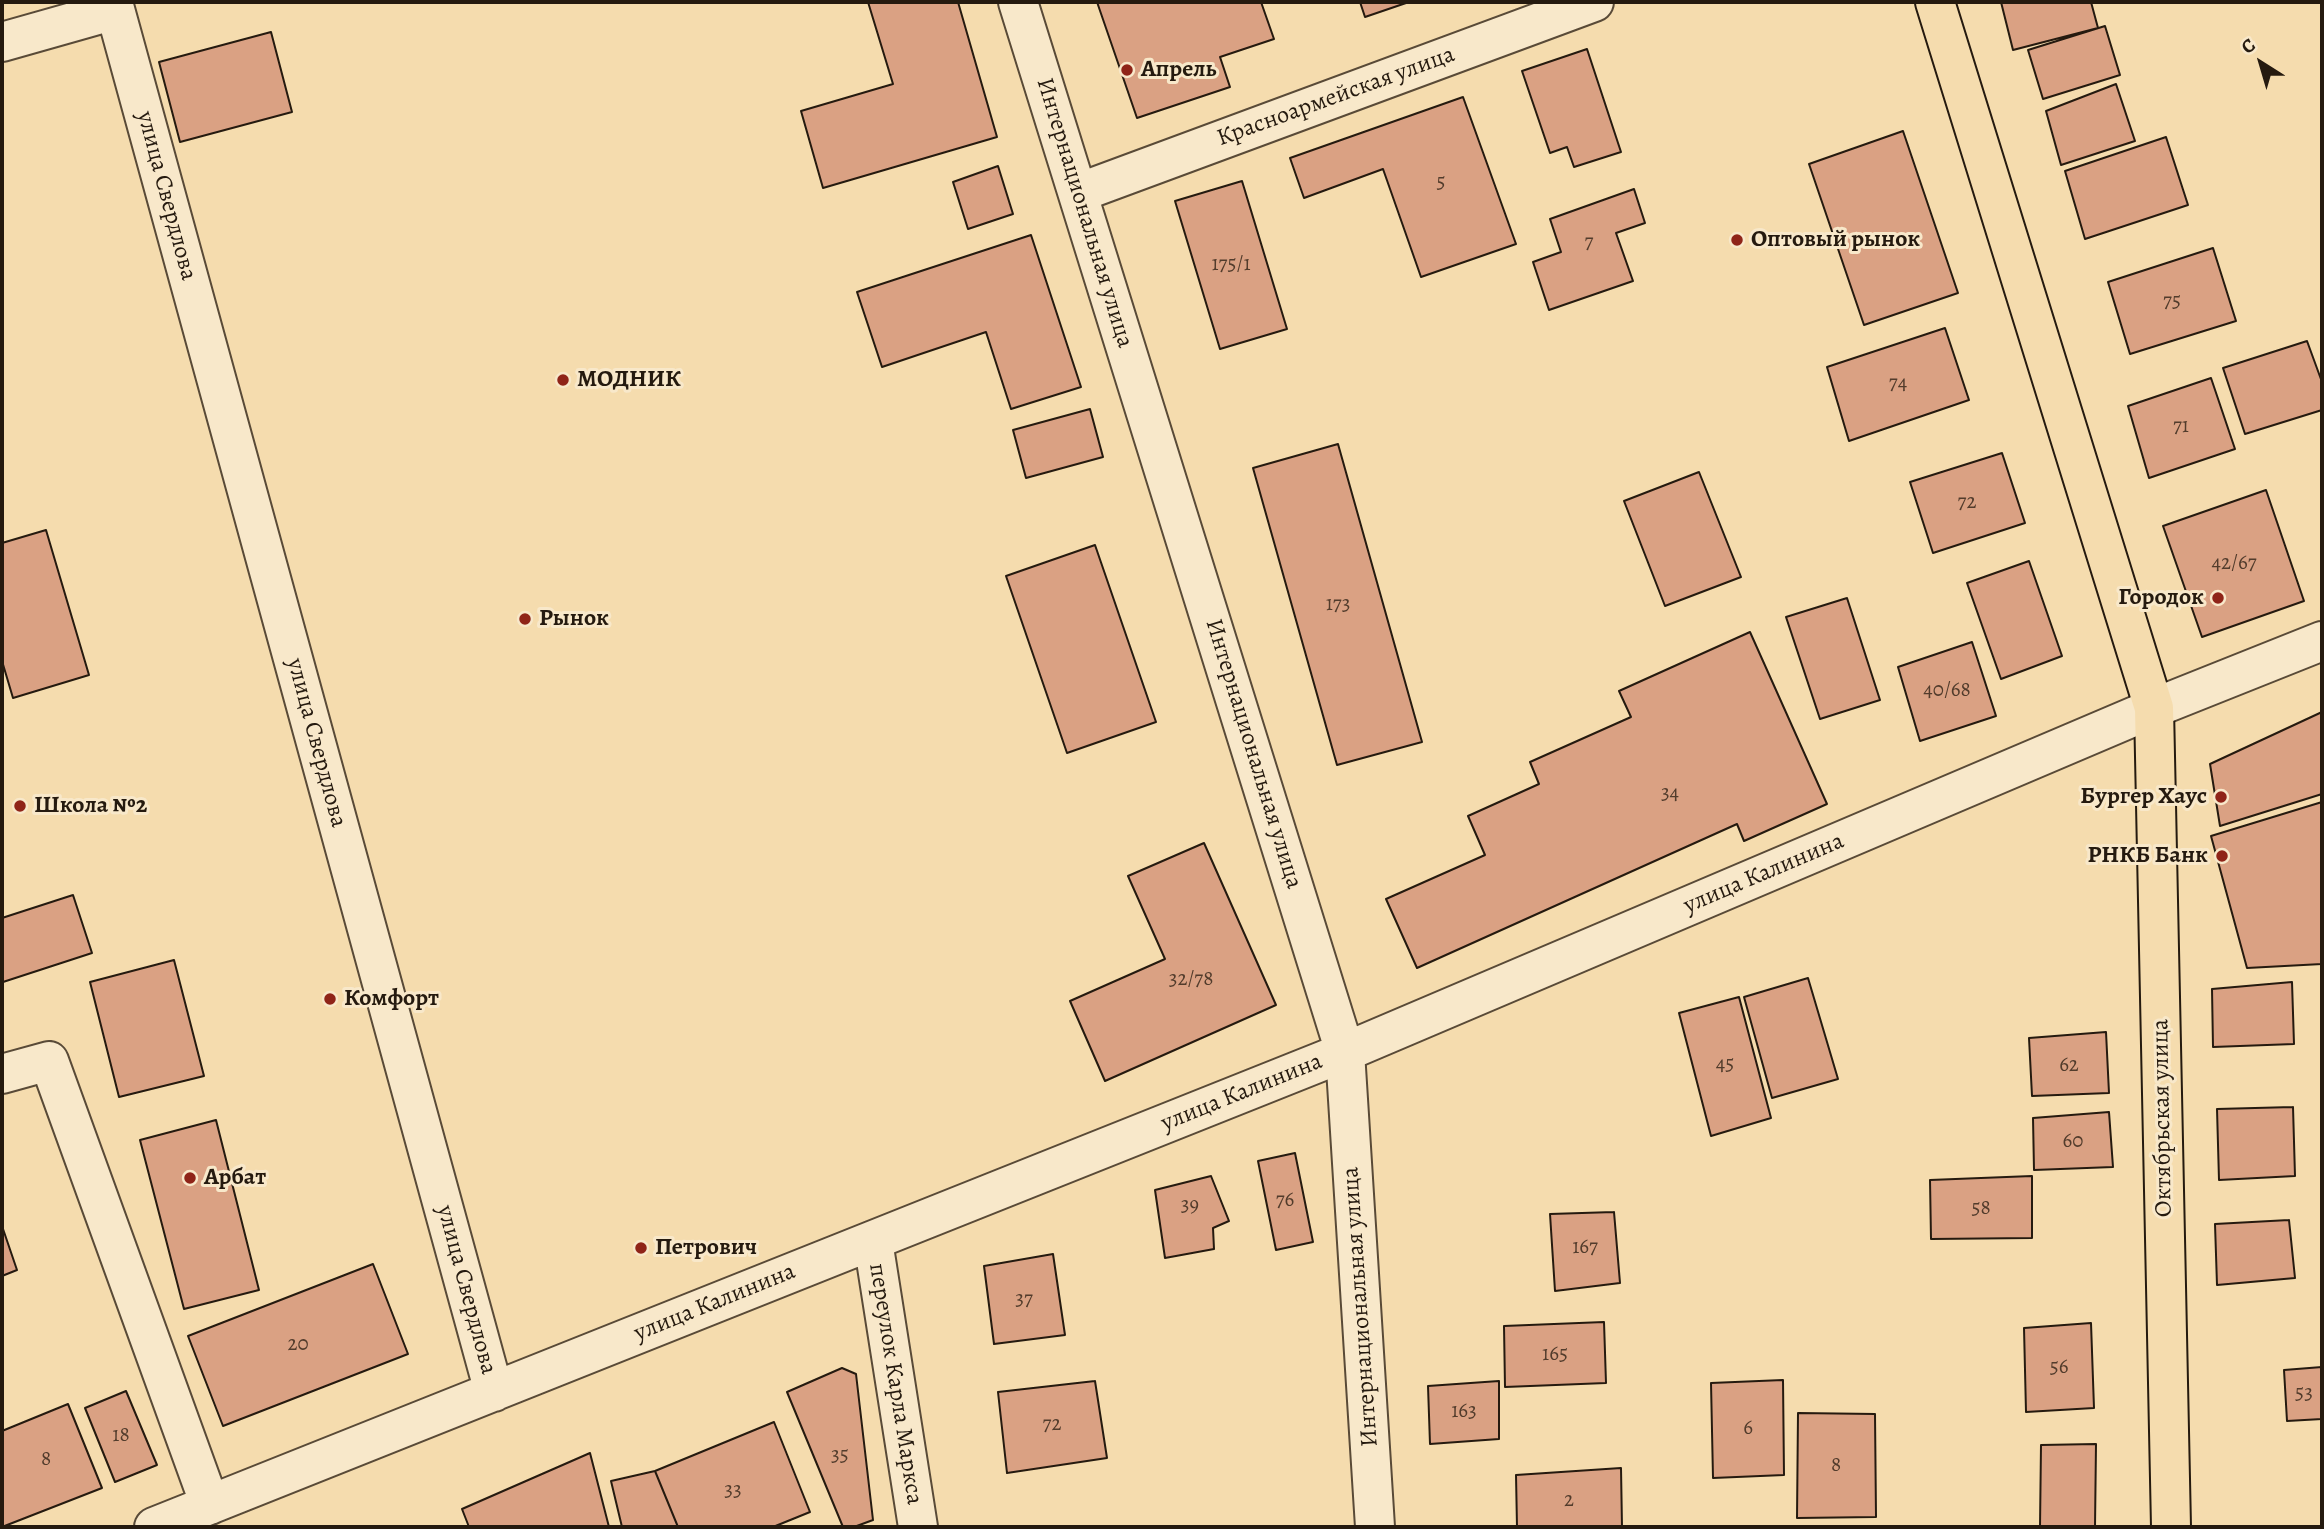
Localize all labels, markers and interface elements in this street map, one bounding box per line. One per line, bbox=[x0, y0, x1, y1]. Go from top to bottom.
north arrow bbox=[2226, 28, 2296, 98]
text: С bbox=[2236, 32, 2261, 60]
street label: Красноармейская улица bbox=[1213, 41, 1459, 153]
place label: Апрель bbox=[1141, 56, 1217, 84]
marker: Апрель bbox=[1119, 62, 1135, 78]
street label: Интернациональная улица bbox=[1029, 75, 1139, 351]
street label: улица Свердлова bbox=[130, 108, 202, 284]
house number: 5 bbox=[1436, 170, 1446, 196]
place label: Оптовый рынок bbox=[1751, 226, 1920, 254]
house number: 7 bbox=[1585, 230, 1593, 256]
marker: Оптовый рынок bbox=[1729, 232, 1745, 248]
house number: 175/1 bbox=[1211, 252, 1251, 278]
house number: 75 bbox=[2163, 289, 2181, 315]
place label: МОДНИК bbox=[577, 366, 681, 394]
house number: 74 bbox=[1889, 371, 1907, 397]
marker: МОДНИК bbox=[555, 372, 571, 388]
house number: 71 bbox=[2173, 414, 2189, 440]
house number: 72 bbox=[1958, 490, 1976, 516]
house number: 42/67 bbox=[2212, 551, 2256, 577]
place label: Городок bbox=[2118, 584, 2204, 612]
marker: Городок bbox=[2210, 590, 2226, 606]
house number: 173 bbox=[1326, 592, 1350, 618]
place label: Рынок bbox=[539, 605, 609, 633]
marker: Рынок bbox=[517, 611, 533, 627]
street label: Интернациональная улица bbox=[1198, 616, 1308, 892]
street label: улица Свердлова bbox=[280, 655, 352, 831]
house number: 40/68 bbox=[1923, 678, 1971, 704]
house number: 34 bbox=[1661, 781, 1679, 807]
place label: Бургер Хаус bbox=[2080, 783, 2207, 811]
marker: Бургер Хаус bbox=[2213, 789, 2229, 805]
place label: Школа №2 bbox=[34, 792, 147, 820]
marker: Школа №2 bbox=[12, 798, 28, 814]
street label: улица Калинина bbox=[1680, 827, 1848, 921]
place label: РНКБ Банк bbox=[2087, 842, 2208, 870]
marker: РНКБ Банк bbox=[2214, 848, 2230, 864]
house number: 32/78 bbox=[1169, 967, 1213, 993]
place label: Комфорт bbox=[344, 985, 439, 1013]
marker: Комфорт bbox=[322, 991, 338, 1007]
street label: Октябрьская улица bbox=[2147, 1019, 2179, 1217]
street label: улица Калинина bbox=[1157, 1048, 1327, 1138]
house number: 45 bbox=[1716, 1052, 1734, 1078]
house number: 62 bbox=[2059, 1053, 2079, 1079]
house number: 60 bbox=[2063, 1129, 2083, 1155]
place label: Арбат bbox=[204, 1164, 266, 1192]
street label: Интернациональная улица bbox=[1337, 1166, 1385, 1448]
marker: Арбат bbox=[182, 1170, 198, 1186]
house number: 76 bbox=[1276, 1188, 1294, 1214]
house number: 39 bbox=[1181, 1193, 1199, 1219]
house number: 58 bbox=[1971, 1196, 1991, 1222]
street label: улица Свердлова bbox=[430, 1202, 502, 1378]
place label: Петрович bbox=[655, 1234, 757, 1262]
house number: 167 bbox=[1572, 1235, 1598, 1261]
marker: Петрович bbox=[633, 1240, 649, 1256]
street label: улица Калинина bbox=[630, 1258, 800, 1348]
street label: переулок Карла Маркса bbox=[862, 1261, 928, 1507]
house number: 37 bbox=[1015, 1287, 1033, 1313]
house number: 20 bbox=[287, 1332, 309, 1358]
house number: 165 bbox=[1542, 1342, 1568, 1368]
house number: 56 bbox=[2050, 1355, 2068, 1381]
house number: 53 bbox=[2295, 1381, 2313, 1407]
house number: 163 bbox=[1451, 1399, 1477, 1425]
house number: 72 bbox=[1043, 1412, 1061, 1438]
house number: 6 bbox=[1743, 1416, 1753, 1442]
house number: 18 bbox=[112, 1423, 130, 1449]
house number: 35 bbox=[831, 1443, 849, 1469]
house number: 8 bbox=[41, 1447, 51, 1473]
house number: 8 bbox=[1831, 1453, 1841, 1479]
house number: 33 bbox=[724, 1478, 742, 1504]
house number: 2 bbox=[1564, 1488, 1574, 1514]

